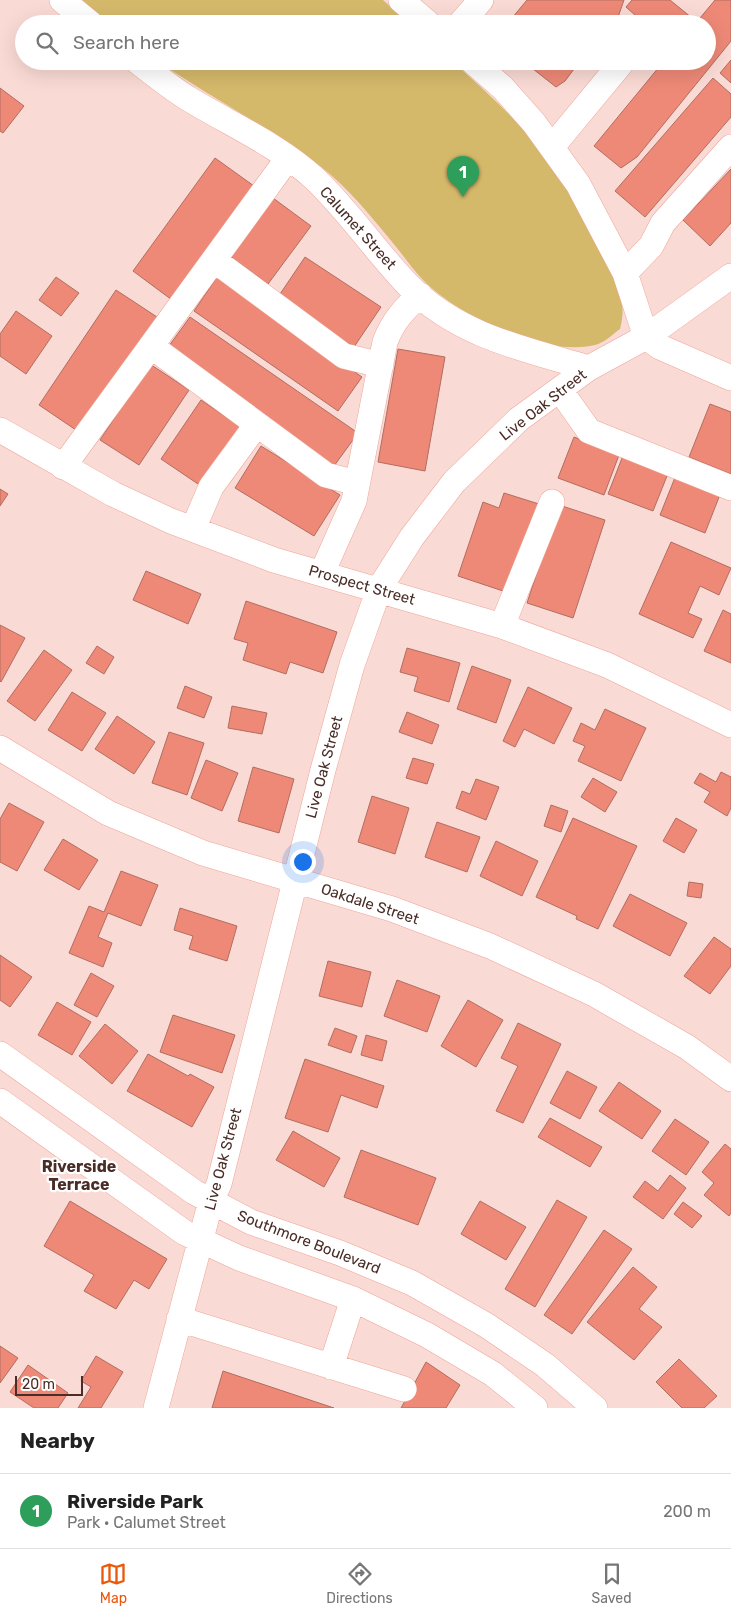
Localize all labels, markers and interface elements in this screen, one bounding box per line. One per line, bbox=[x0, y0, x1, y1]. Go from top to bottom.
search box bbox=[15, 15, 716, 70]
icon: search bbox=[33, 29, 61, 57]
text: Search here bbox=[73, 31, 180, 54]
pin: 1 bbox=[447, 156, 479, 197]
street label: Calumet Street bbox=[316, 183, 400, 273]
street label: Live Oak Street bbox=[496, 365, 590, 444]
street label: Prospect Street bbox=[307, 561, 417, 609]
street label: Live Oak Street bbox=[302, 714, 346, 820]
your location bbox=[290, 849, 316, 875]
street label: Oakdale Street bbox=[319, 880, 421, 928]
street label: Live Oak Street bbox=[201, 1106, 245, 1212]
district label: Riverside Terrace bbox=[42, 1157, 116, 1194]
street label: Southmore Boulevard bbox=[235, 1206, 383, 1278]
scale bar bbox=[15, 1373, 82, 1396]
text: 20 m bbox=[22, 1376, 55, 1393]
text: Nearby bbox=[20, 1428, 95, 1453]
text: Riverside Park bbox=[67, 1490, 203, 1513]
text: 1 bbox=[32, 1502, 40, 1521]
text: 200 m bbox=[663, 1502, 711, 1521]
text: Park · Calumet Street bbox=[67, 1513, 226, 1532]
tab: Map bbox=[99, 1560, 127, 1607]
tab: Directions bbox=[326, 1560, 393, 1607]
tab: Saved bbox=[592, 1560, 632, 1607]

